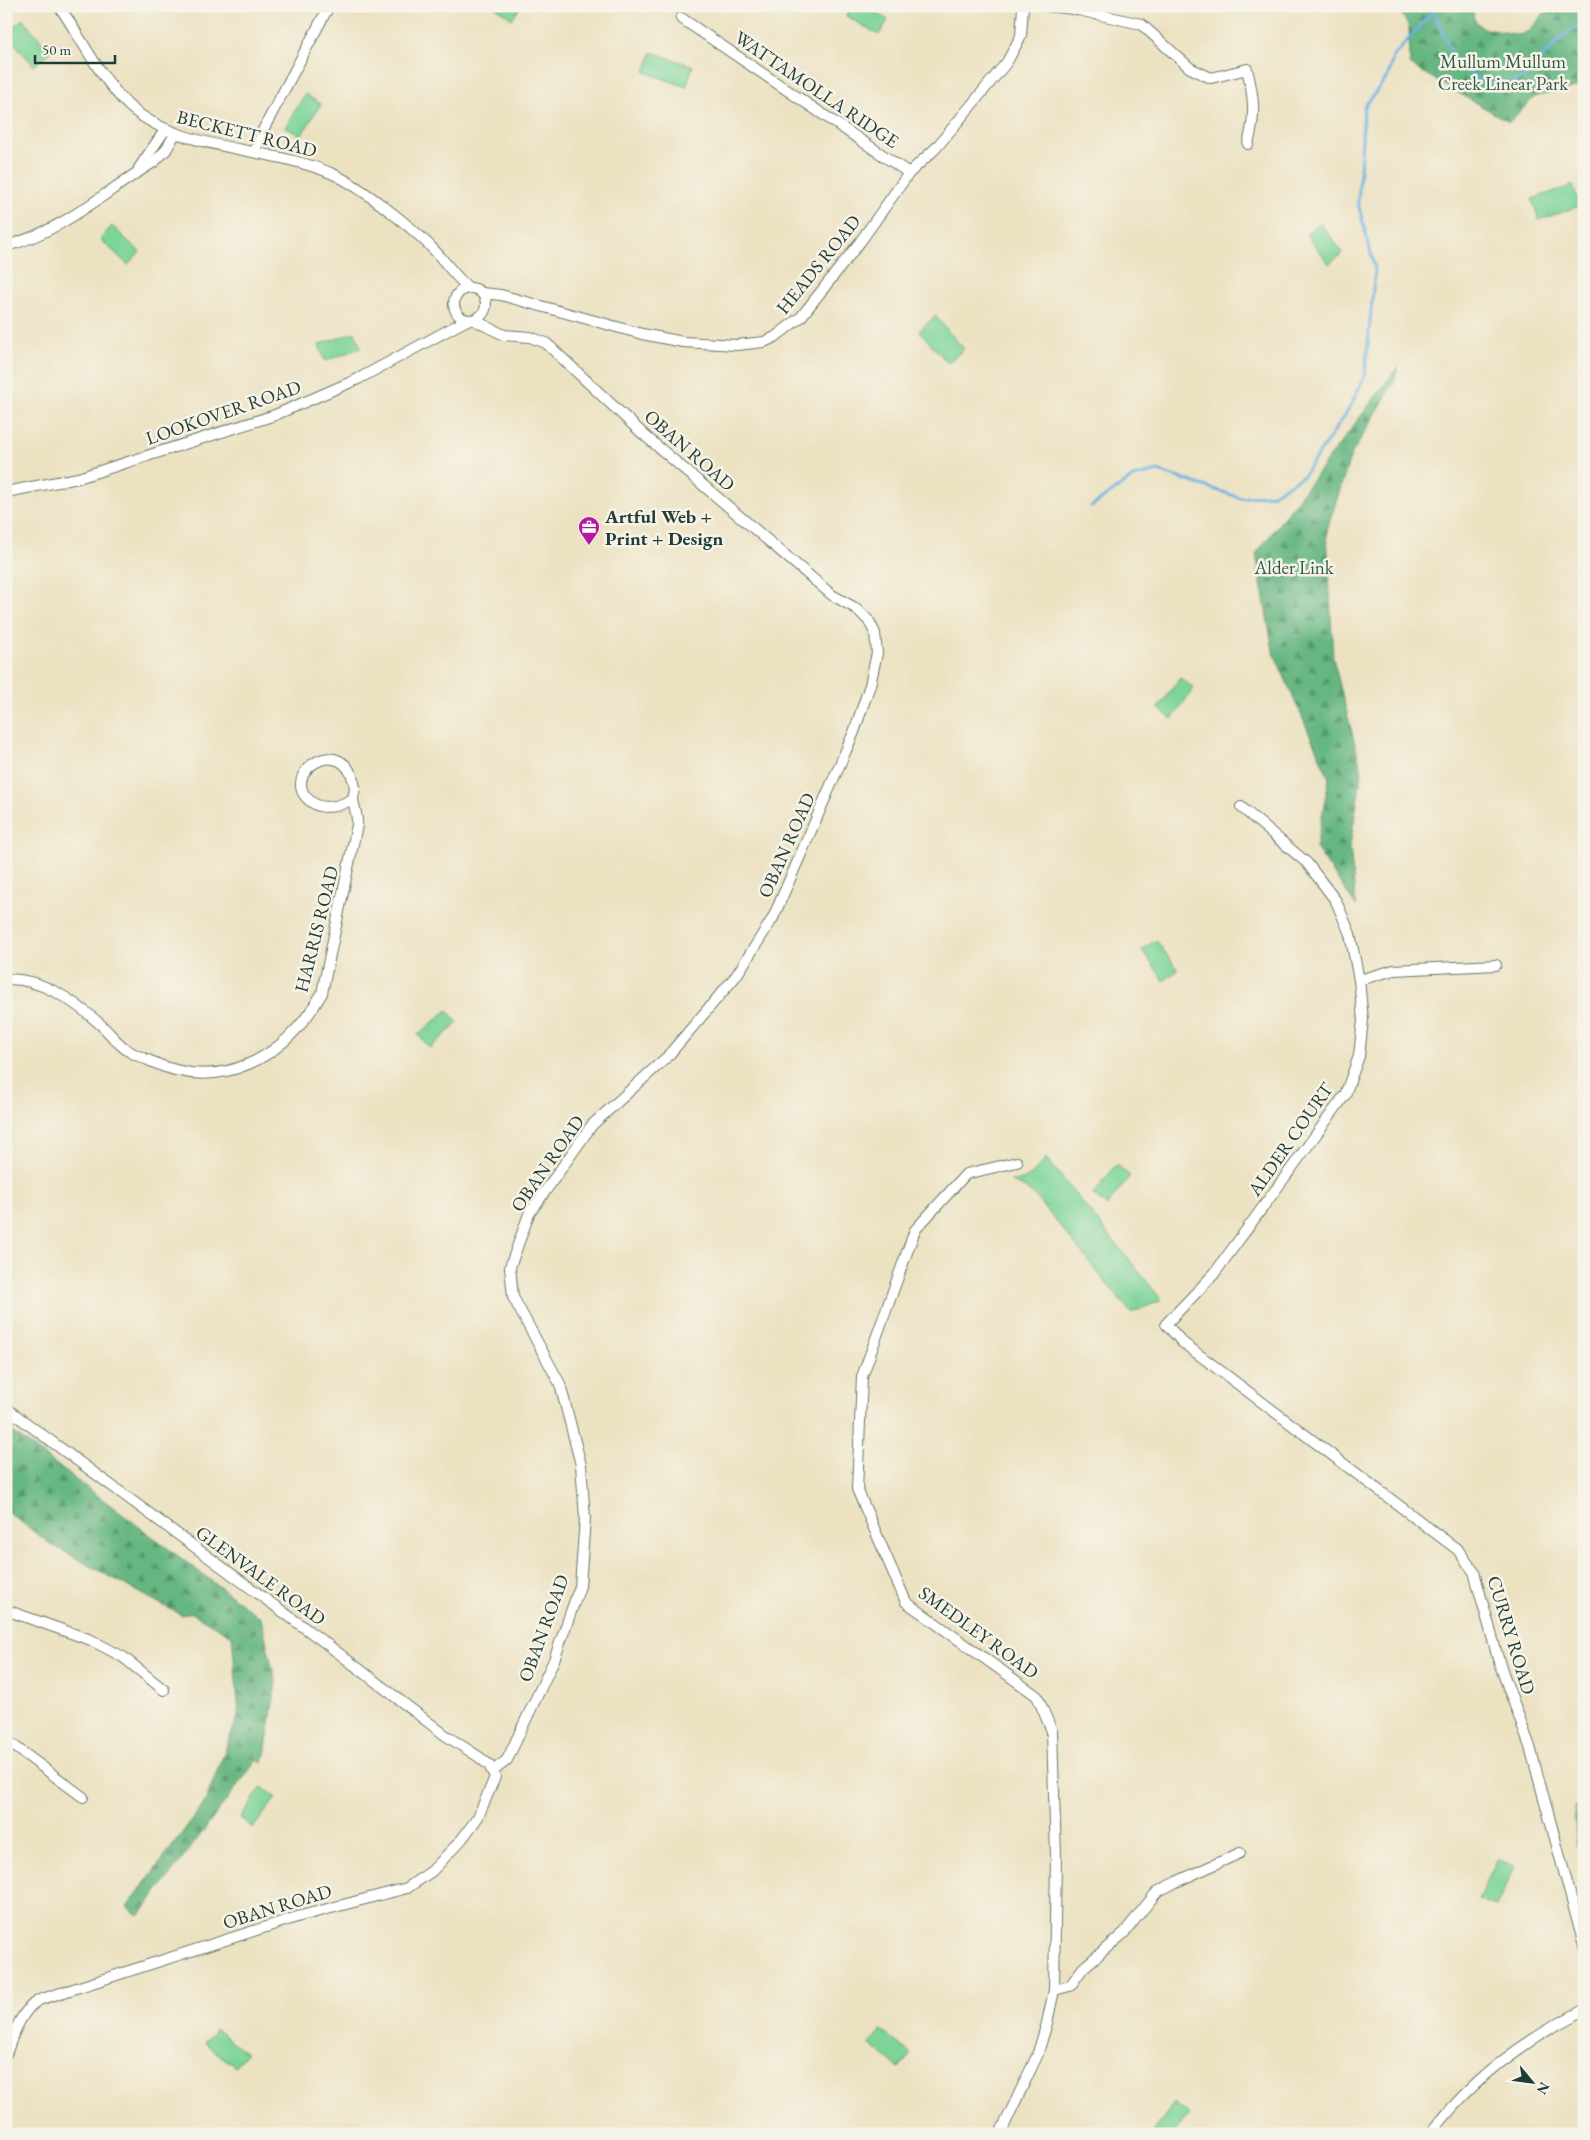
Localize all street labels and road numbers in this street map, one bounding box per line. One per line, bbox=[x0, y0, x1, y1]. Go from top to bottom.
street label: WATTAMOLLA RIDGE bbox=[730, 25, 904, 154]
street label: BECKETT ROAD bbox=[174, 104, 319, 163]
street label: HEADS ROAD bbox=[771, 209, 866, 319]
street label: LOOKOVER ROAD bbox=[142, 374, 304, 451]
street label: OBAN ROAD bbox=[639, 404, 740, 497]
street label: OBAN ROAD bbox=[752, 789, 821, 902]
street label: HARRIS ROAD bbox=[289, 863, 344, 995]
street label: ALDER COURT bbox=[1241, 1077, 1339, 1202]
street label: OBAN ROAD bbox=[505, 1110, 590, 1217]
street label: GLENVALE ROAD bbox=[191, 1520, 331, 1631]
street label: OBAN ROAD bbox=[512, 1571, 574, 1685]
street label: CURRY ROAD bbox=[1482, 1573, 1541, 1698]
street label: SMEDLEY ROAD bbox=[914, 1580, 1044, 1684]
street label: OBAN ROAD bbox=[220, 1878, 335, 1935]

